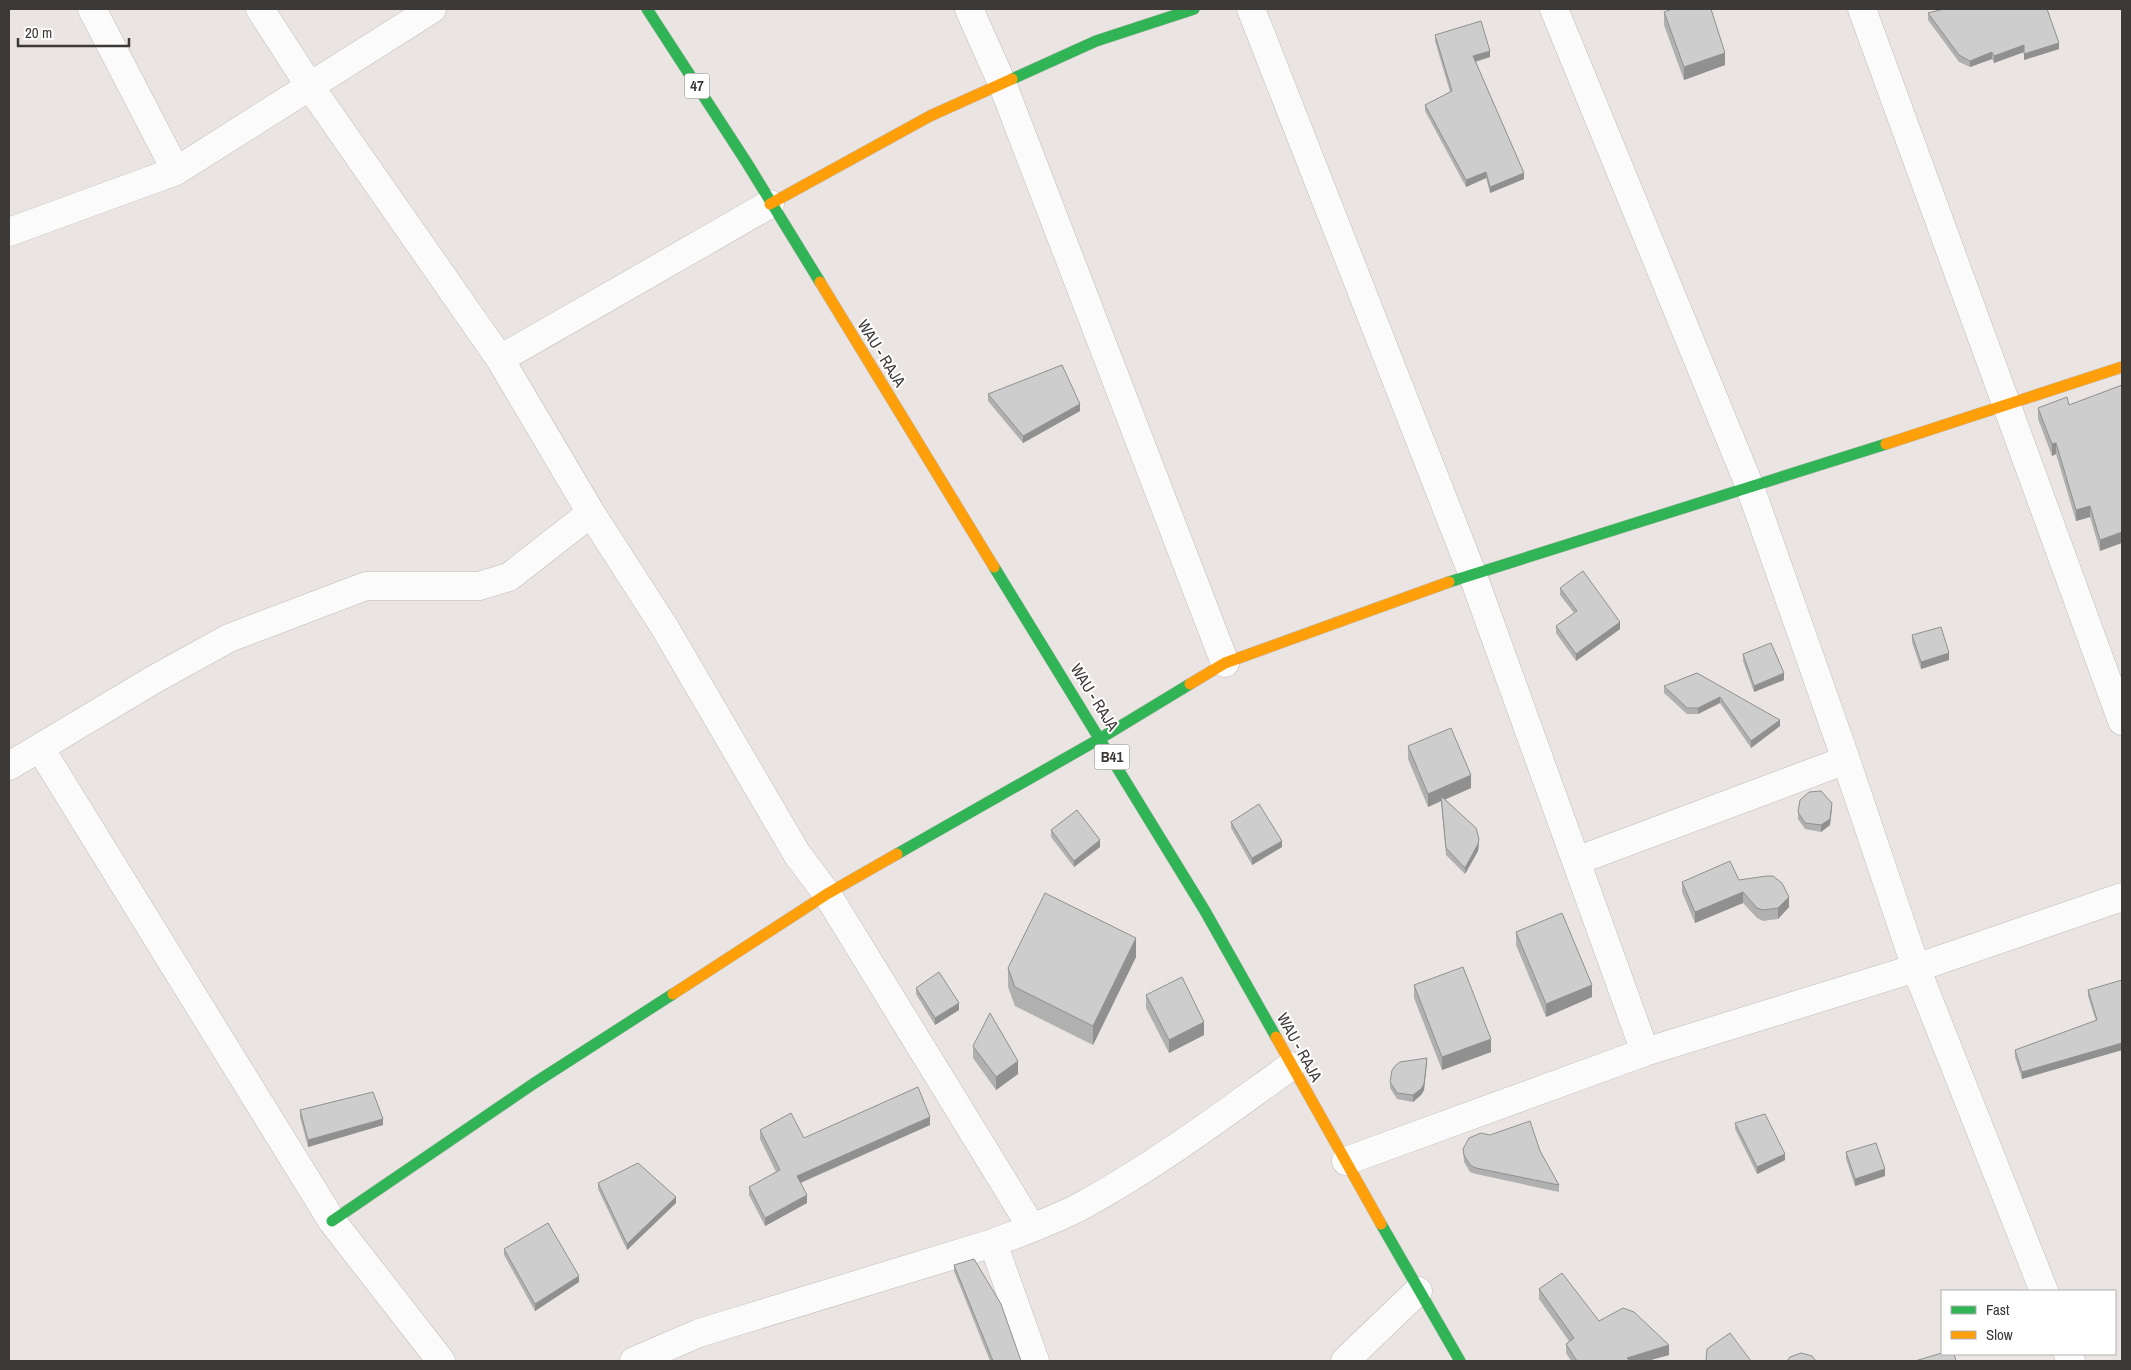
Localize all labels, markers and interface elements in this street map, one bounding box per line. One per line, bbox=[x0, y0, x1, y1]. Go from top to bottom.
scale bar bbox=[18, 15, 129, 47]
text: 20 m bbox=[25, 22, 52, 43]
road number: 47 bbox=[684, 74, 710, 98]
street label: WAU - RAJA bbox=[853, 315, 911, 391]
street label: WAU - RAJA bbox=[1066, 659, 1124, 735]
road number: B41 bbox=[1094, 744, 1130, 770]
street label: WAU - RAJA bbox=[1272, 1009, 1328, 1085]
legend bbox=[1941, 1290, 2116, 1355]
text: Fast bbox=[1986, 1299, 2010, 1320]
text: Slow bbox=[1986, 1324, 2013, 1345]

